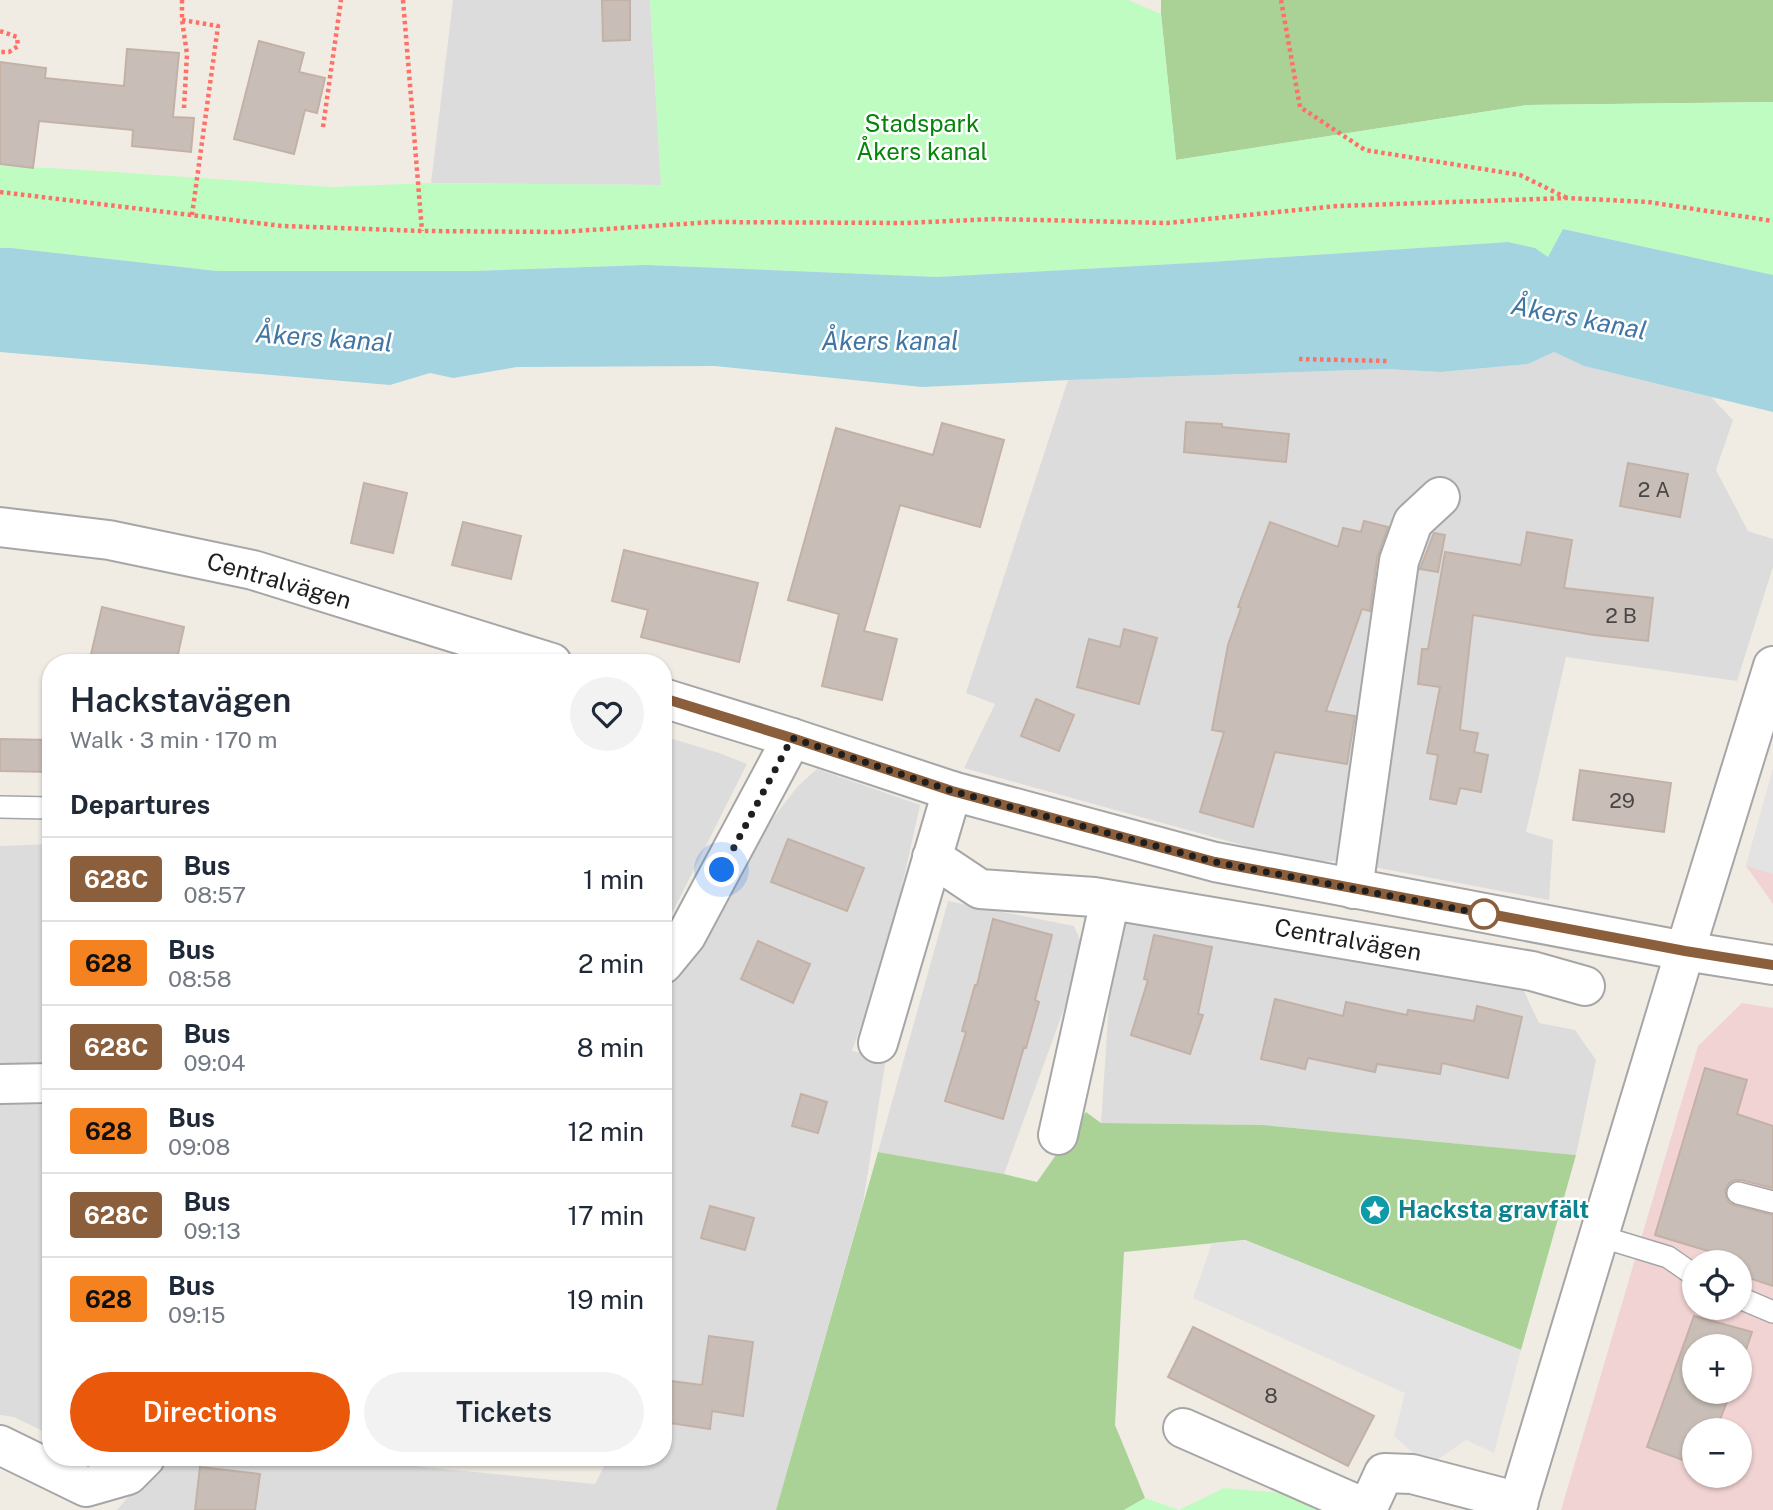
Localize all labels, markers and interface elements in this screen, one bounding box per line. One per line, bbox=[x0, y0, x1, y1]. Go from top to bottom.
park label: Stadspark Åkers kanal bbox=[856, 109, 988, 165]
water label: Åkers kanal bbox=[1509, 287, 1650, 346]
water label: Åkers kanal bbox=[254, 315, 394, 358]
water label: Åkers kanal bbox=[821, 323, 959, 356]
house number: 2 A bbox=[1638, 477, 1670, 502]
street label: Centralvägen bbox=[204, 546, 355, 614]
house number: 2 B bbox=[1605, 603, 1637, 628]
button: heart bbox=[570, 677, 644, 751]
text: Hackstavägen bbox=[70, 681, 291, 719]
text: Walk · 3 min · 170 m bbox=[70, 726, 277, 753]
house number: 29 bbox=[1609, 788, 1635, 813]
text: Departures bbox=[70, 789, 210, 820]
text: Bus bbox=[183, 850, 230, 881]
your location bbox=[704, 852, 739, 887]
text: 1 min bbox=[583, 864, 644, 895]
text: 628C bbox=[84, 865, 148, 893]
text: 08:57 bbox=[183, 881, 246, 908]
unlabelled marker bbox=[1469, 899, 1499, 929]
street label: Centralvägen bbox=[1272, 912, 1424, 966]
text: Bus bbox=[168, 934, 215, 965]
text: 2 min bbox=[578, 948, 644, 979]
text: 628 bbox=[85, 949, 132, 977]
text: 08:58 bbox=[168, 965, 232, 992]
text: Bus bbox=[183, 1018, 230, 1049]
text: 8 min bbox=[577, 1032, 644, 1063]
text: 628C bbox=[84, 1033, 148, 1061]
text: 09:04 bbox=[183, 1049, 245, 1076]
text: Bus bbox=[168, 1102, 215, 1133]
text: 12 min bbox=[568, 1116, 644, 1147]
text: 628 bbox=[85, 1117, 132, 1145]
text: 09:08 bbox=[168, 1133, 230, 1160]
text: Bus bbox=[183, 1186, 230, 1217]
place icon: Hacksta gravfält bbox=[1358, 1193, 1392, 1227]
place label: Hacksta gravfält bbox=[1398, 1195, 1589, 1223]
text: 17 min bbox=[567, 1200, 644, 1231]
text: 628C bbox=[84, 1201, 148, 1229]
text: 09:13 bbox=[183, 1217, 241, 1244]
map controls bbox=[1682, 1250, 1752, 1488]
button: locate bbox=[1682, 1250, 1752, 1320]
text: Bus bbox=[168, 1270, 215, 1301]
text: 19 min bbox=[567, 1284, 644, 1315]
text: 628 bbox=[85, 1285, 132, 1313]
text: 09:15 bbox=[168, 1301, 226, 1328]
button: + bbox=[1682, 1334, 1752, 1404]
button: Directions bbox=[70, 1372, 350, 1452]
button: Tickets bbox=[364, 1372, 644, 1452]
house number: 8 bbox=[1264, 1383, 1278, 1408]
button: − bbox=[1682, 1418, 1752, 1488]

